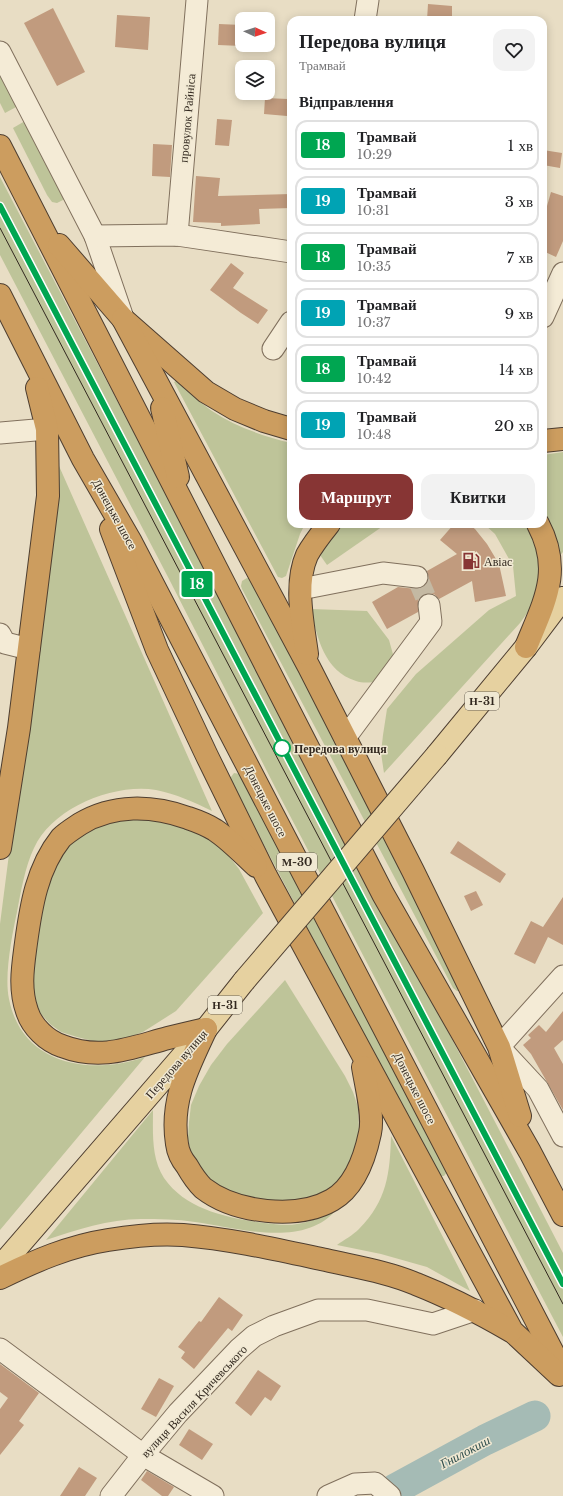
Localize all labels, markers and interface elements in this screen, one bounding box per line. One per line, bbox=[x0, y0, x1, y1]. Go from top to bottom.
north arrow bbox=[235, 12, 275, 52]
map controls bbox=[235, 12, 275, 100]
button: heart bbox=[493, 29, 535, 71]
text: Передова вулиця bbox=[299, 30, 446, 53]
text: Трамвай bbox=[299, 57, 346, 74]
button: layers bbox=[235, 60, 275, 100]
street label: провулок Райніса bbox=[176, 72, 198, 163]
text: Відправлення bbox=[299, 92, 394, 111]
text: Трамвай bbox=[357, 127, 417, 146]
text: 18 bbox=[316, 136, 331, 154]
text: 1 хв bbox=[507, 136, 533, 155]
text: 10:29 bbox=[357, 146, 392, 163]
text: Трамвай bbox=[357, 183, 417, 202]
text: 19 bbox=[315, 192, 331, 210]
text: 3 хв bbox=[505, 192, 533, 211]
text: 10:31 bbox=[357, 202, 390, 219]
text: Трамвай bbox=[357, 239, 417, 258]
text: 18 bbox=[316, 248, 331, 266]
text: 7 хв bbox=[507, 248, 533, 267]
text: 10:35 bbox=[357, 258, 391, 275]
text: Трамвай bbox=[357, 295, 417, 314]
text: 19 bbox=[315, 304, 331, 322]
text: 9 хв bbox=[504, 304, 533, 323]
text: 10:37 bbox=[357, 314, 390, 331]
text: Трамвай bbox=[357, 351, 417, 370]
text: 18 bbox=[316, 360, 331, 378]
text: 14 хв bbox=[499, 360, 533, 379]
text: 10:42 bbox=[357, 370, 391, 387]
text: Трамвай bbox=[357, 407, 417, 426]
text: 19 bbox=[315, 416, 331, 434]
text: 20 хв bbox=[494, 416, 533, 435]
text: 10:48 bbox=[357, 426, 391, 443]
button: Маршрут bbox=[299, 474, 413, 520]
button: Квитки bbox=[421, 474, 535, 520]
street label: Донецьке шосе bbox=[89, 476, 141, 552]
fuel station icon: Авіас bbox=[461, 551, 481, 571]
place label: Авіас bbox=[484, 554, 512, 569]
line badge: 18 bbox=[179, 571, 215, 597]
text: 18 bbox=[190, 575, 205, 593]
road number: Н-31 bbox=[465, 692, 499, 710]
marker: Передова вулиця bbox=[273, 739, 291, 757]
place label: Передова вулиця bbox=[294, 741, 387, 756]
street label: Донецьке шосе bbox=[242, 763, 290, 839]
road number: М-30 bbox=[277, 853, 317, 871]
road number: Н-31 bbox=[208, 996, 242, 1014]
street label: Передова вулиця bbox=[142, 1026, 210, 1102]
street label: Донецьке шосе bbox=[391, 1050, 439, 1126]
street label: вулиця Василя Кричевського bbox=[138, 1342, 250, 1460]
water label: Гнилокиш bbox=[436, 1432, 493, 1473]

